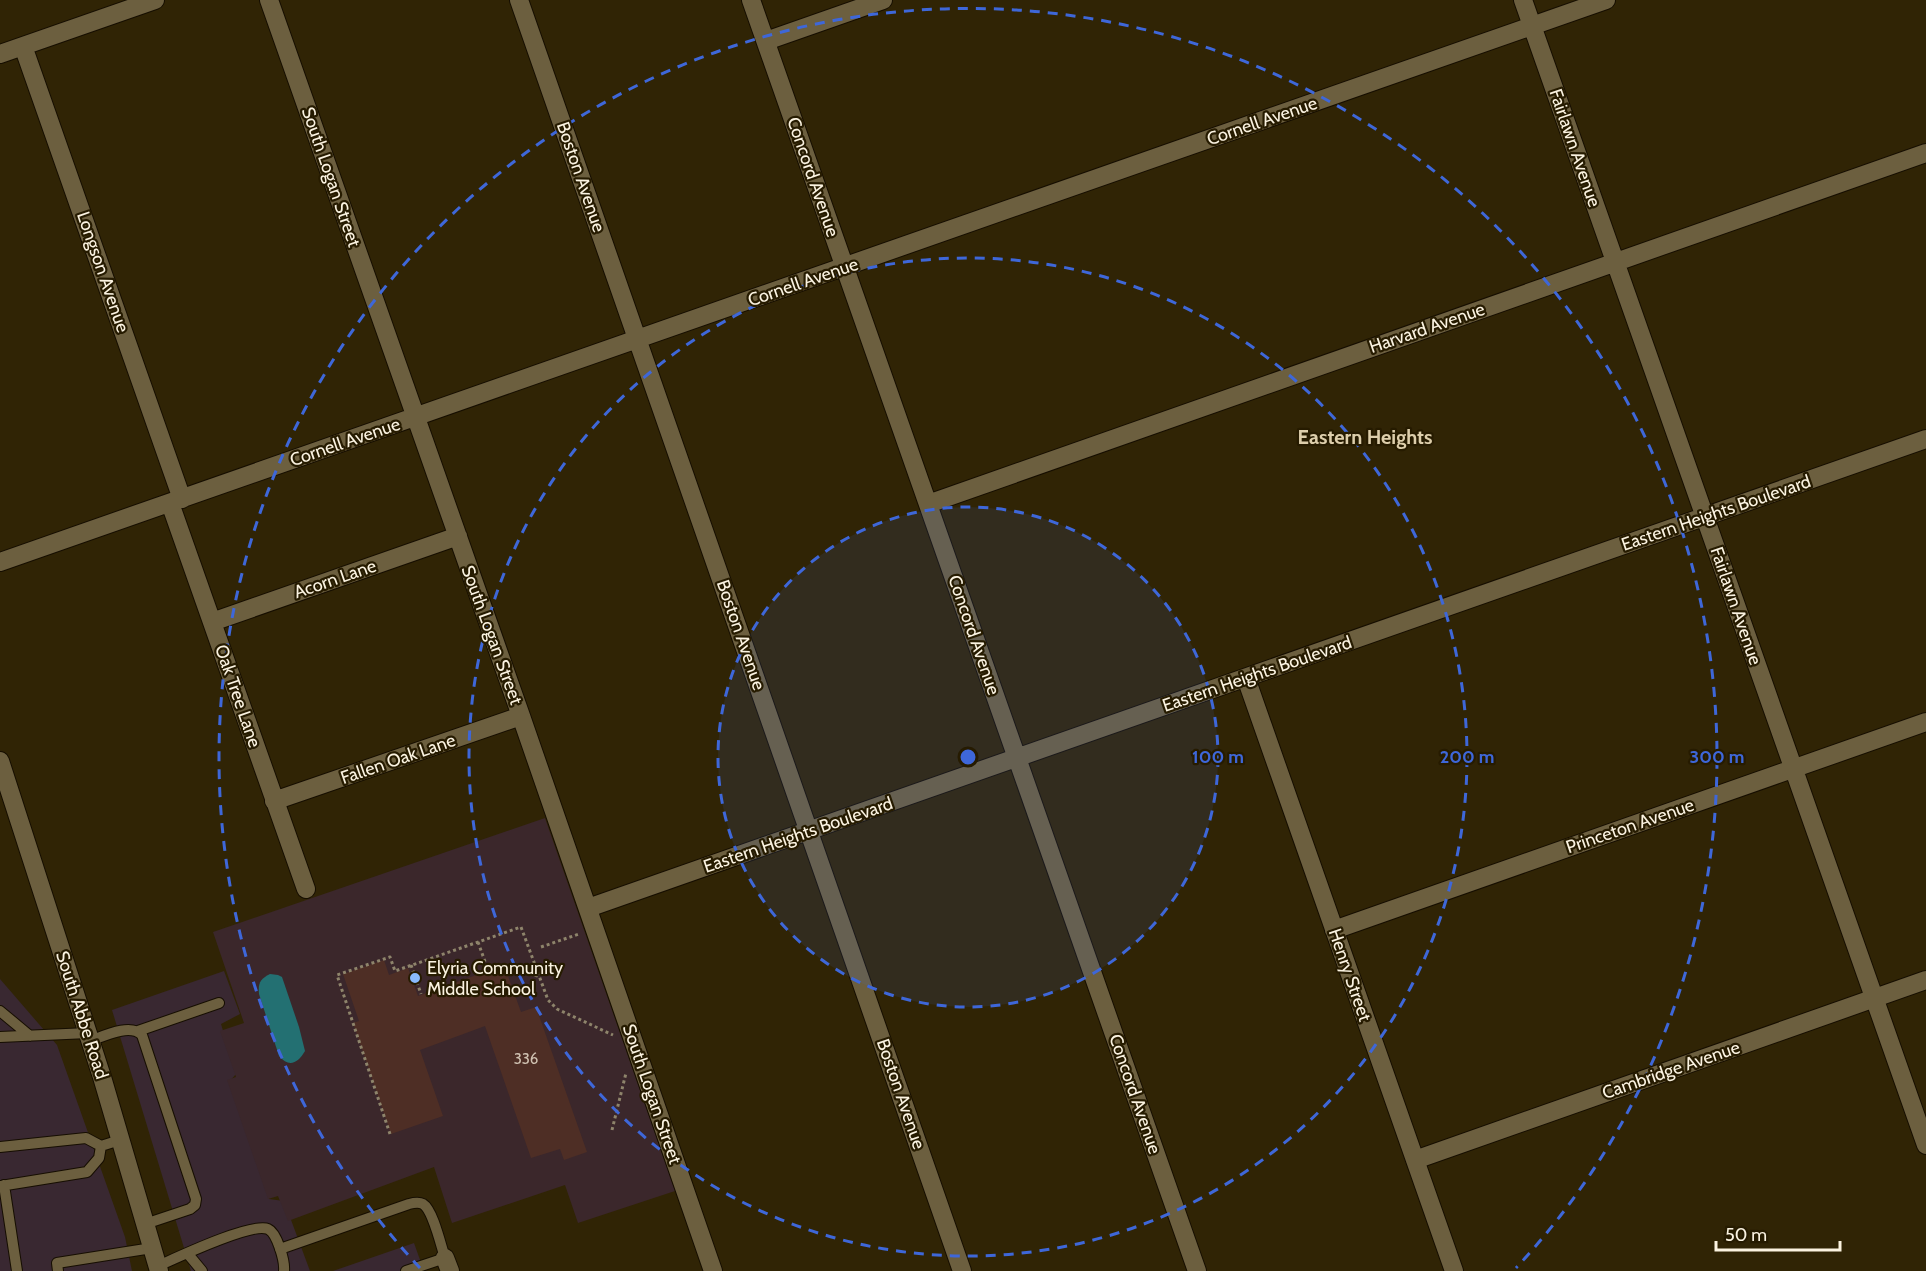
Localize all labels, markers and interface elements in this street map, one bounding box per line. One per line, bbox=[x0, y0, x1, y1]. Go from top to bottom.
street label: Fairlawn Avenue bbox=[1545, 86, 1605, 210]
street label: Cornell Avenue bbox=[1204, 92, 1320, 150]
street label: South Logan Street bbox=[297, 104, 365, 250]
street label: Concord Avenue bbox=[782, 114, 844, 240]
street label: Boston Avenue bbox=[552, 119, 610, 235]
street label: Longson Avenue bbox=[72, 209, 134, 335]
street label: Cornell Avenue bbox=[745, 253, 861, 311]
street label: Harvard Avenue bbox=[1366, 298, 1488, 358]
street label: Cornell Avenue bbox=[287, 413, 403, 471]
district label: Eastern Heights bbox=[1298, 425, 1432, 449]
street label: Eastern Heights Boulevard bbox=[1618, 470, 1814, 556]
street label: Fairlawn Avenue bbox=[1706, 544, 1766, 668]
street label: Acorn Lane bbox=[291, 555, 379, 603]
street label: South Logan Street bbox=[457, 562, 527, 708]
street label: Concord Avenue bbox=[943, 572, 1005, 698]
street label: Boston Avenue bbox=[712, 577, 770, 693]
street label: Eastern Heights Boulevard bbox=[1159, 631, 1355, 717]
street label: Oak Tree Lane bbox=[210, 642, 266, 750]
street label: Fallen Oak Lane bbox=[338, 729, 458, 789]
text: 100 m bbox=[1192, 746, 1244, 768]
text: 200 m bbox=[1440, 746, 1494, 768]
text: 300 m bbox=[1690, 746, 1744, 768]
centre of rings bbox=[958, 747, 978, 767]
street label: Eastern Heights Boulevard bbox=[700, 792, 896, 878]
street label: Princeton Avenue bbox=[1563, 794, 1697, 858]
street label: Henry Street bbox=[1324, 926, 1376, 1024]
street label: South Abbe Road bbox=[51, 948, 113, 1082]
place label: Elyria Community Middle School bbox=[427, 957, 563, 1000]
marker: Elyria Community Middle School bbox=[408, 971, 422, 985]
street label: South Logan Street bbox=[618, 1021, 686, 1167]
street label: Concord Avenue bbox=[1104, 1031, 1166, 1157]
street label: Boston Avenue bbox=[872, 1036, 930, 1152]
street label: Cambridge Avenue bbox=[1599, 1036, 1743, 1104]
house number: 336 bbox=[514, 1050, 538, 1068]
scale bar bbox=[1716, 1214, 1840, 1252]
text: 50 m bbox=[1725, 1224, 1767, 1246]

